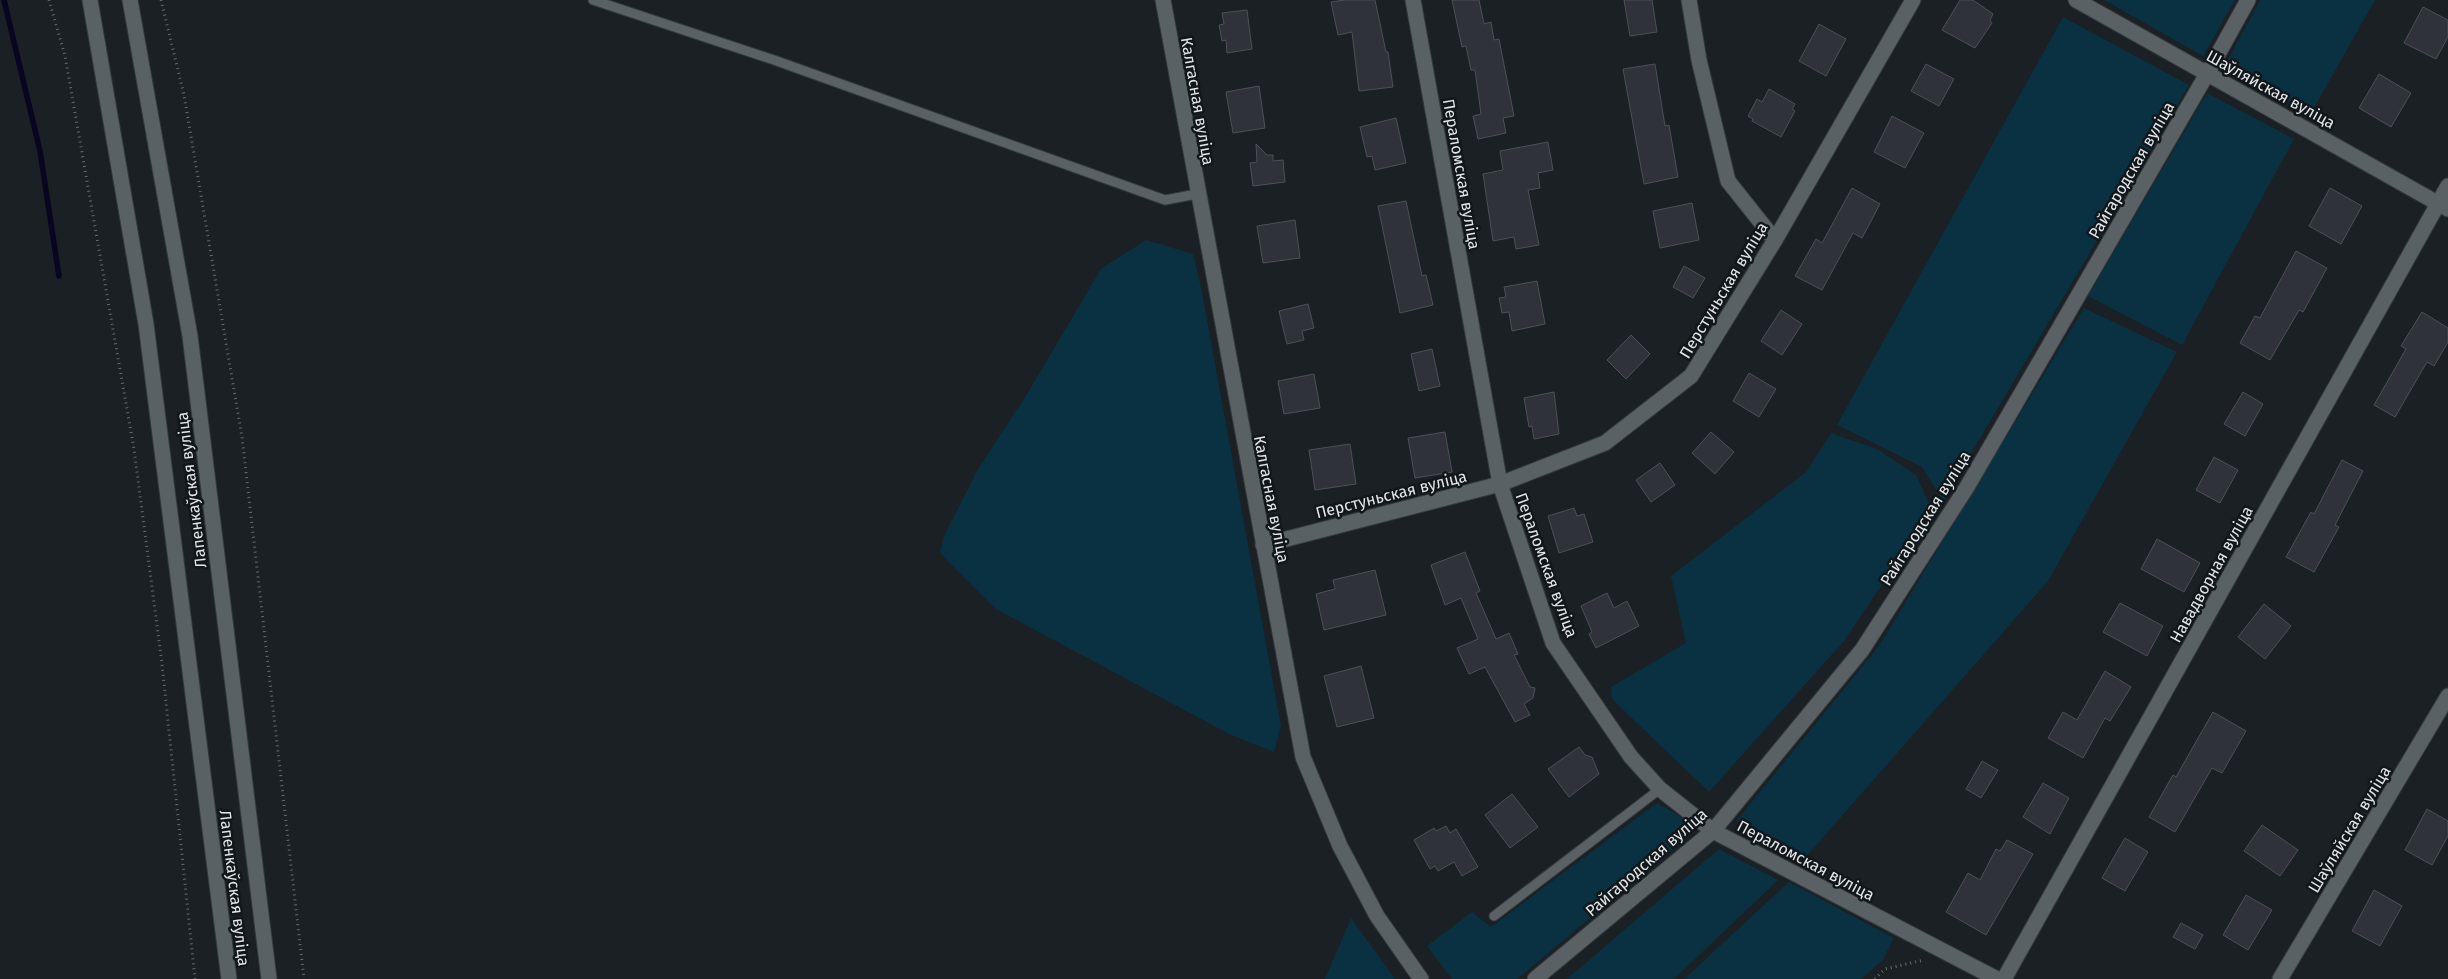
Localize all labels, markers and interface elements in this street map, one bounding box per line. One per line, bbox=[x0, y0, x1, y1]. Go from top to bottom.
street label: Калгасная вуліца bbox=[1177, 36, 1218, 166]
street label: Шаўляйская вуліца bbox=[2203, 46, 2338, 133]
street label: Пераломская вуліца bbox=[1439, 97, 1484, 251]
street label: Райгародская вуліца bbox=[2084, 98, 2178, 242]
street label: Перстуньская вуліца bbox=[1675, 219, 1772, 362]
street label: Лапенкаўская вуліца bbox=[173, 411, 210, 569]
street label: Калгасная вуліца bbox=[1250, 434, 1293, 564]
street label: Райгародская вуліца bbox=[1876, 448, 1975, 589]
street label: Перстуньская вуліца bbox=[1313, 466, 1469, 522]
street label: Пераломская вуліца bbox=[1512, 490, 1582, 640]
street label: Навадворная вуліца bbox=[2166, 503, 2257, 646]
street label: Шаўляйская вуліца bbox=[2304, 762, 2395, 896]
street label: Райгародская вуліца bbox=[1582, 804, 1711, 920]
street label: Лапенкаўская вуліца bbox=[216, 809, 253, 967]
street label: Пераломская вуліца bbox=[1734, 816, 1878, 905]

